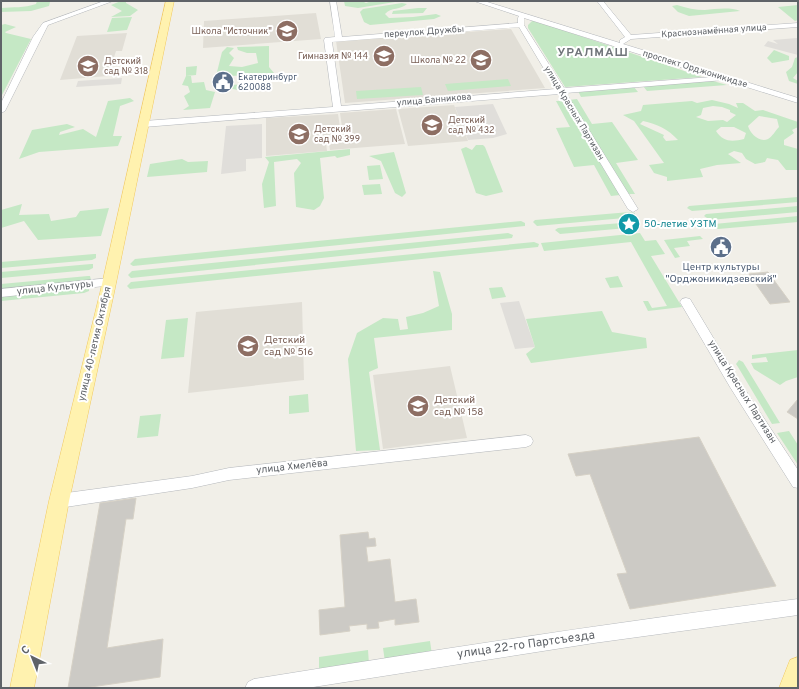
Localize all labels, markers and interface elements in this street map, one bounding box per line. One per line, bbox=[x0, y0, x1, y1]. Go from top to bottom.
school or university icon: Школа "Источник" bbox=[274, 18, 300, 44]
street label: Краснознамённая улица bbox=[661, 22, 767, 40]
street label: переулок Дружбы bbox=[384, 24, 464, 40]
place label: Школа "Источник" bbox=[192, 26, 272, 37]
school or university icon: Гимназия № 144 bbox=[371, 43, 397, 69]
district label: УРАЛМАШ bbox=[557, 45, 629, 61]
school or university icon: Школа № 22 bbox=[468, 47, 494, 73]
street label: проспект Орджоникидзе bbox=[641, 48, 749, 90]
place label: Гимназия № 144 bbox=[298, 51, 368, 62]
school or university icon: Детский сад № 318 bbox=[75, 53, 101, 79]
place label: Школа № 22 bbox=[410, 55, 466, 66]
place label: Детский сад № 318 bbox=[104, 56, 148, 77]
street label: улица Красных Партизан bbox=[542, 64, 606, 162]
public building icon: Екатеринбург 620088 bbox=[210, 69, 236, 95]
place label: Екатеринбург 620088 bbox=[238, 72, 297, 93]
street label: улица Банникова bbox=[396, 91, 472, 109]
school or university icon: Детский сад № 432 bbox=[419, 112, 445, 138]
place label: Детский сад № 432 bbox=[448, 115, 494, 136]
school or university icon: Детский сад № 399 bbox=[286, 121, 312, 147]
place label: Детский сад № 399 bbox=[314, 124, 360, 145]
place icon: 50-летие УЗТМ bbox=[616, 211, 642, 237]
place label: 50-летие УЗТМ bbox=[644, 218, 716, 231]
public building icon: Центр культуры "Орджоникидзевский" bbox=[708, 234, 734, 260]
place label: Центр культуры "Орджоникидзевский" bbox=[665, 261, 777, 286]
street label: улица Культуры bbox=[16, 278, 94, 298]
street label: улица 40-летия Октября bbox=[75, 285, 115, 403]
school or university icon: Детский сад № 516 bbox=[235, 333, 261, 359]
place label: Детский сад № 516 bbox=[264, 334, 313, 359]
street label: улица Красных Партизан bbox=[705, 338, 779, 446]
school or university icon: Детский сад № 158 bbox=[405, 393, 431, 419]
place label: Детский сад № 158 bbox=[434, 394, 483, 419]
street label: улица Хмелёва bbox=[256, 457, 328, 477]
street label: улица 22-го Партсъезда bbox=[456, 627, 596, 663]
north arrow bbox=[12, 637, 52, 677]
text: С bbox=[19, 643, 33, 658]

